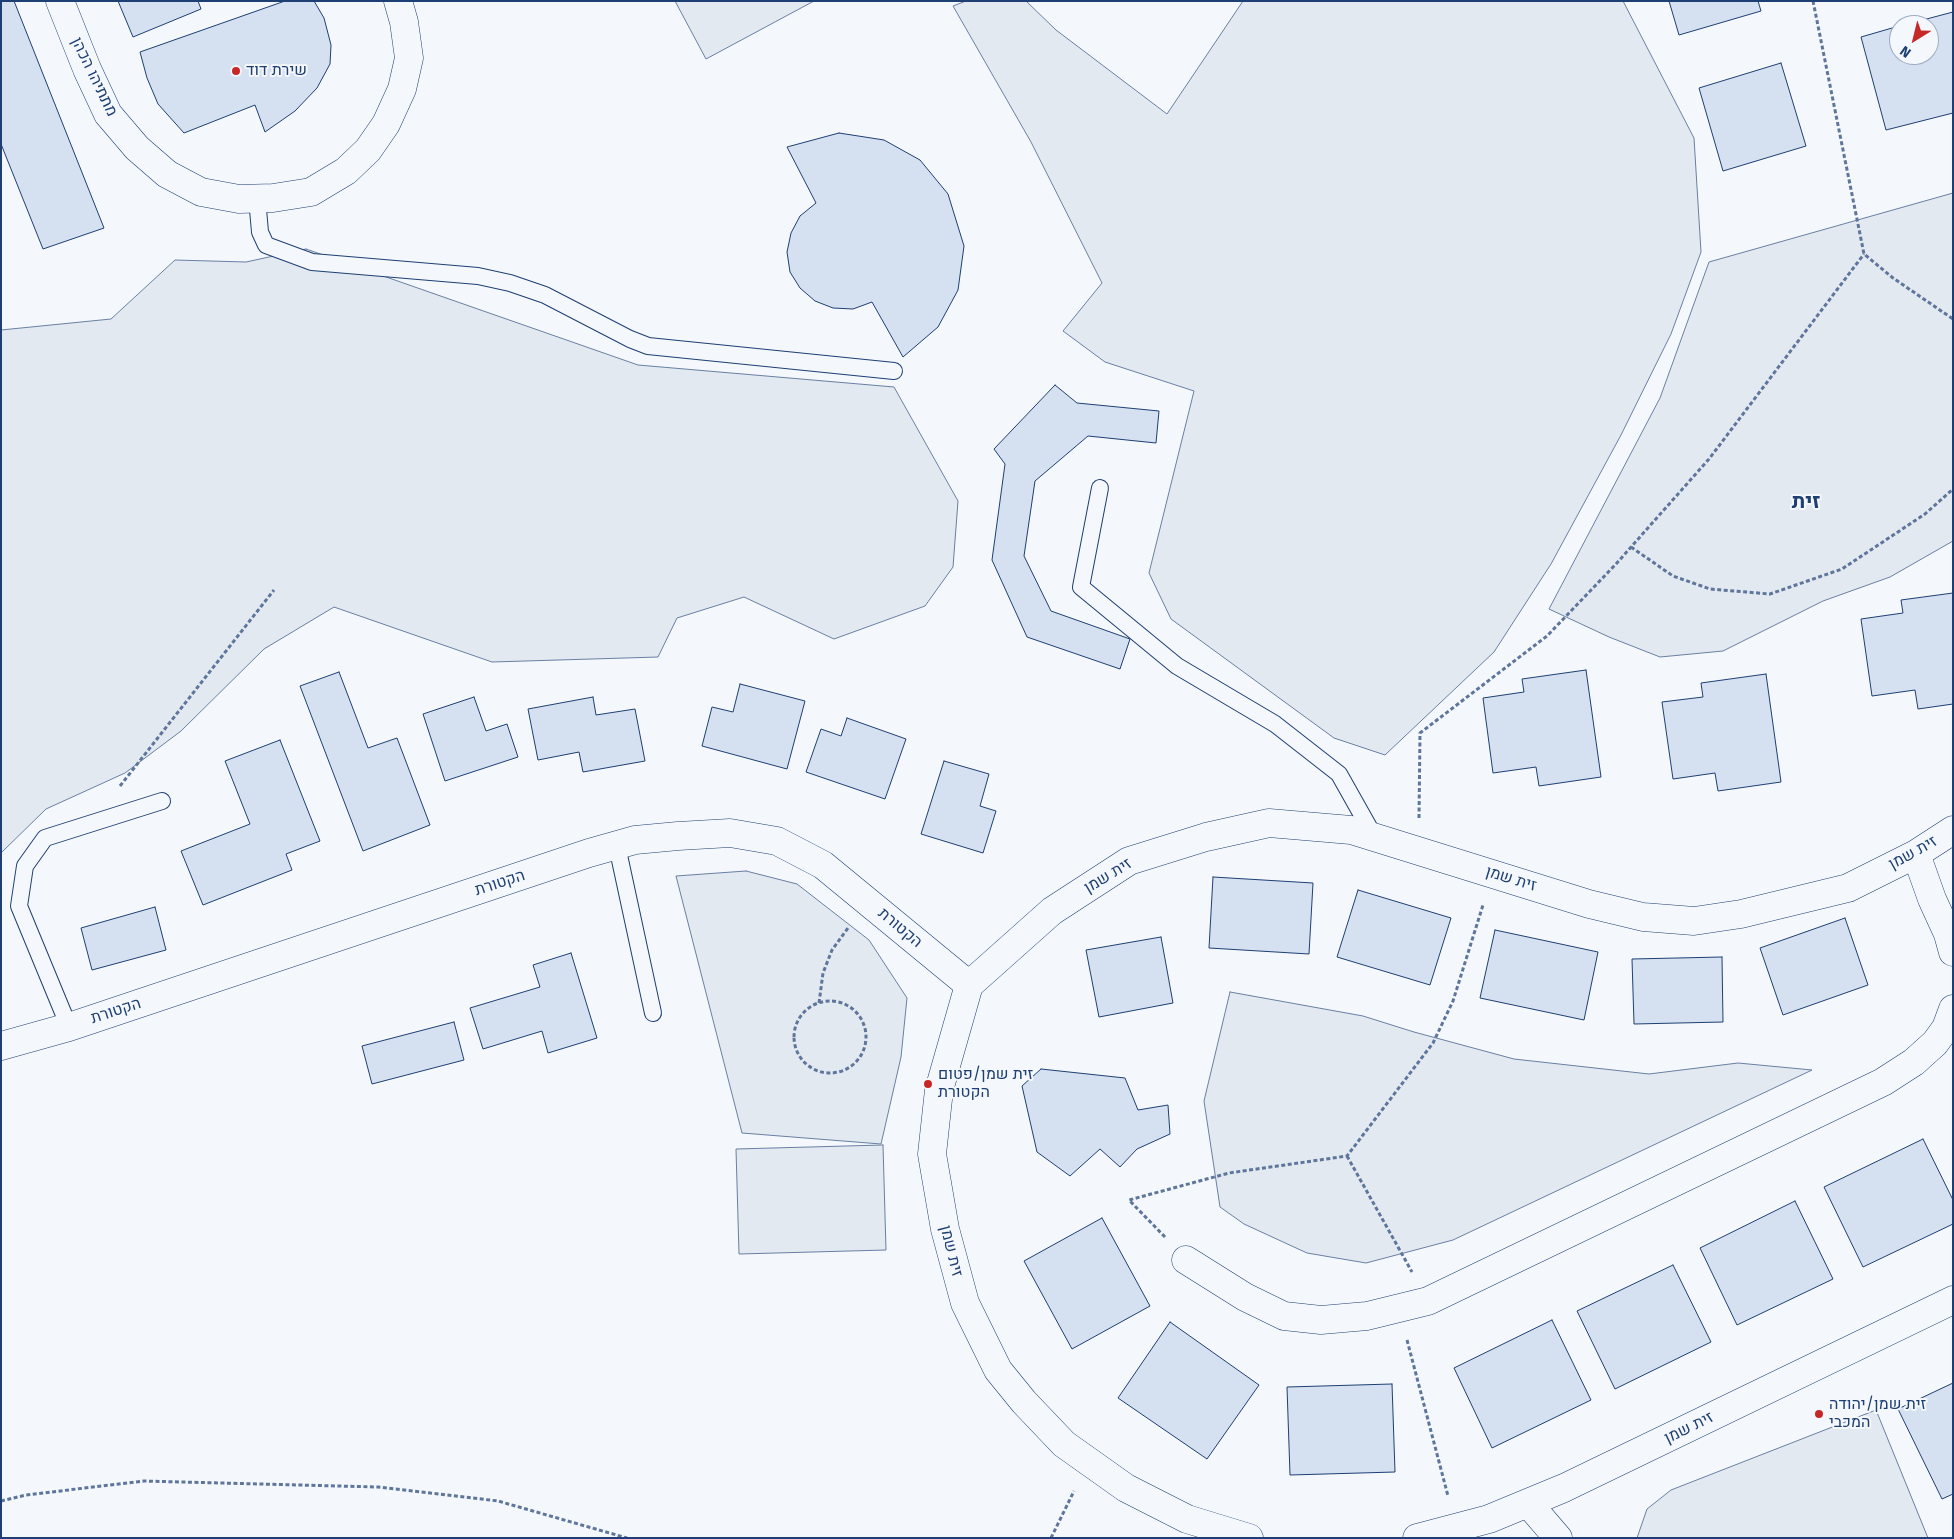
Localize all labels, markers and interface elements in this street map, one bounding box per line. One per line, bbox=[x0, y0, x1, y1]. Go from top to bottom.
north arrow bbox=[1889, 15, 1939, 65]
street label: מתתיהו הכהן bbox=[67, 34, 121, 120]
text: N bbox=[1897, 42, 1914, 61]
place label: שירת דוד bbox=[246, 61, 307, 81]
marker: שירת דוד bbox=[230, 65, 242, 77]
district label: זית bbox=[1792, 489, 1820, 515]
street label: זית שמן bbox=[1886, 832, 1940, 874]
street label: זית שמן bbox=[1081, 854, 1135, 898]
street label: זית שמן bbox=[1483, 862, 1539, 896]
street label: הקטורת bbox=[472, 866, 528, 900]
street label: הקטורת bbox=[874, 904, 926, 952]
street label: הקטורת bbox=[88, 994, 144, 1028]
place label: זית שמן/פטום הקטורת bbox=[938, 1065, 1033, 1103]
marker: זית שמן/פטום הקטורת bbox=[922, 1078, 934, 1090]
street label: זית שמן bbox=[935, 1223, 967, 1279]
place label: זית שמן/יהודה המכבי bbox=[1829, 1395, 1926, 1433]
street label: זית שמן bbox=[1661, 1408, 1717, 1448]
marker: זית שמן/יהודה המכבי bbox=[1813, 1408, 1825, 1420]

